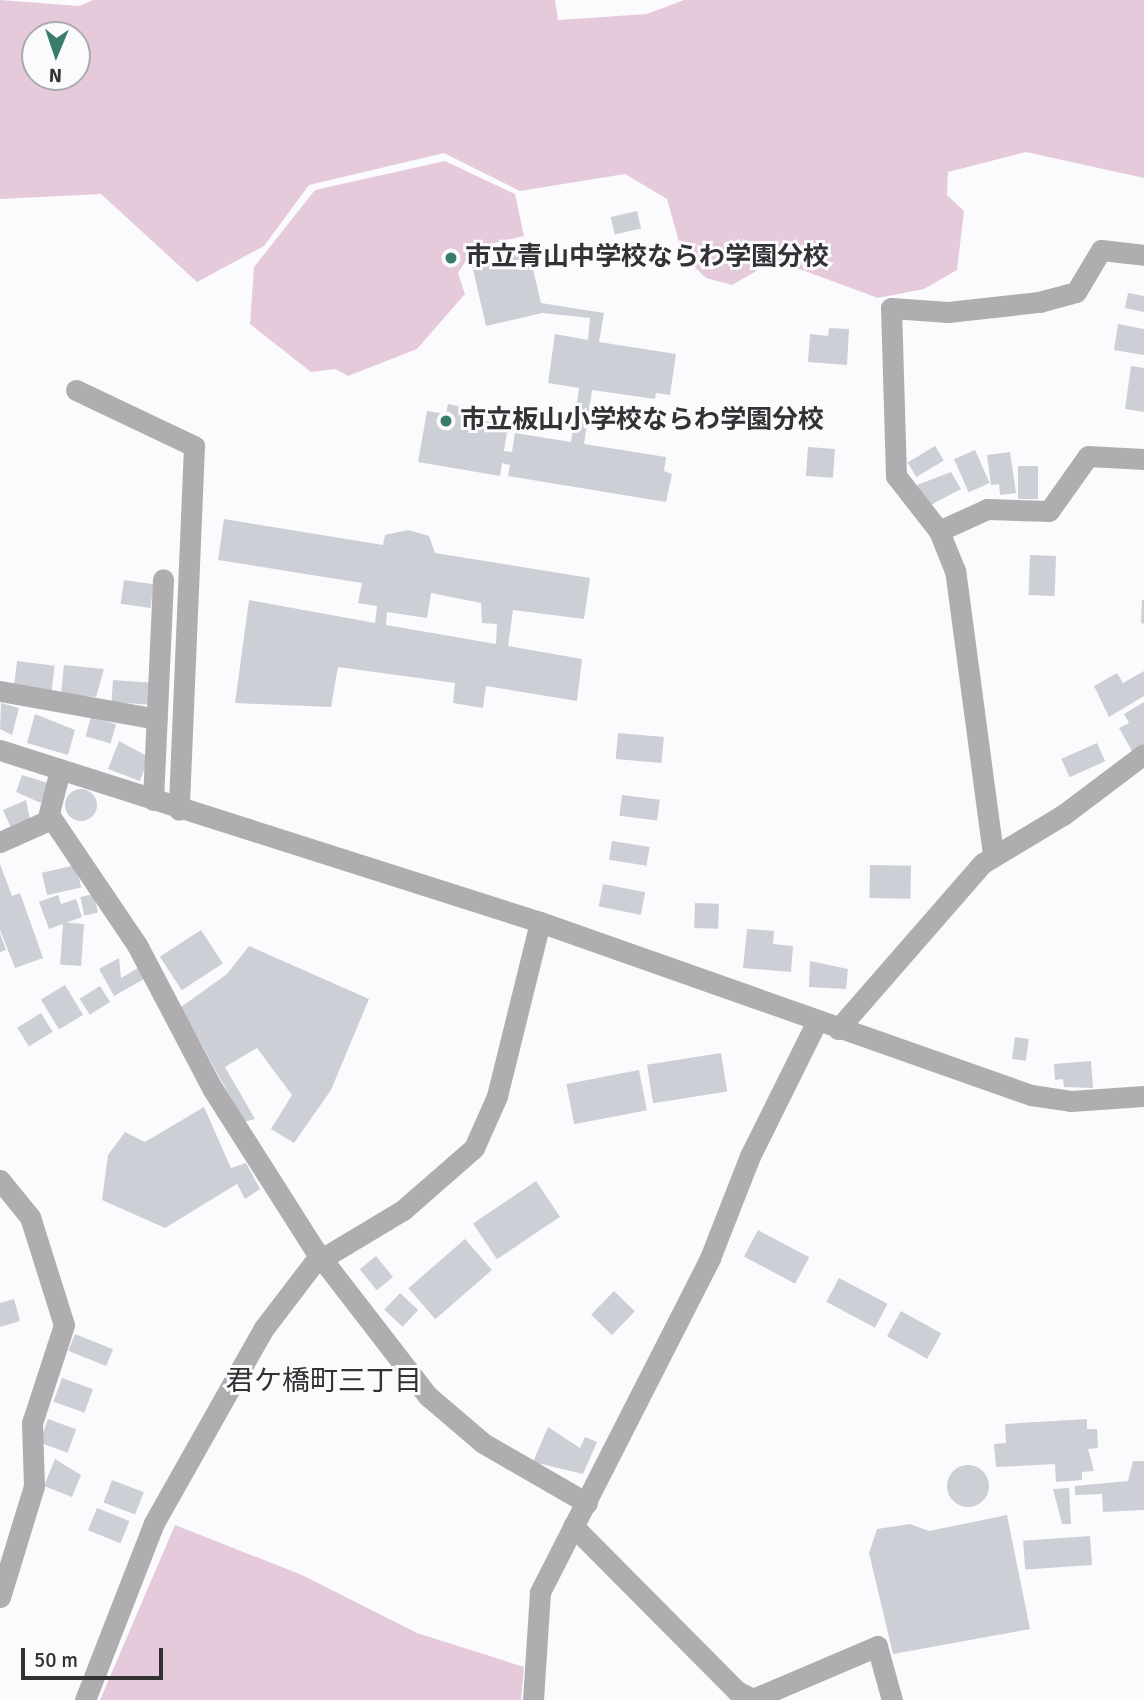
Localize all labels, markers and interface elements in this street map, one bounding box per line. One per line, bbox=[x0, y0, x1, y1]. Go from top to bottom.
north arrow bbox=[21, 21, 91, 91]
text: N bbox=[48, 63, 62, 87]
place label: 市立青山中学校ならわ学園分校 bbox=[465, 242, 829, 274]
marker: 市立青山中学校ならわ学園分校 bbox=[443, 250, 459, 266]
place label: 市立板山小学校ならわ学園分校 bbox=[460, 405, 824, 437]
marker: 市立板山小学校ならわ学園分校 bbox=[438, 413, 454, 429]
district label: 君ケ橋町三丁目 bbox=[226, 1364, 422, 1398]
scale bar bbox=[24, 1634, 166, 1678]
text: 50 m bbox=[34, 1647, 78, 1673]

